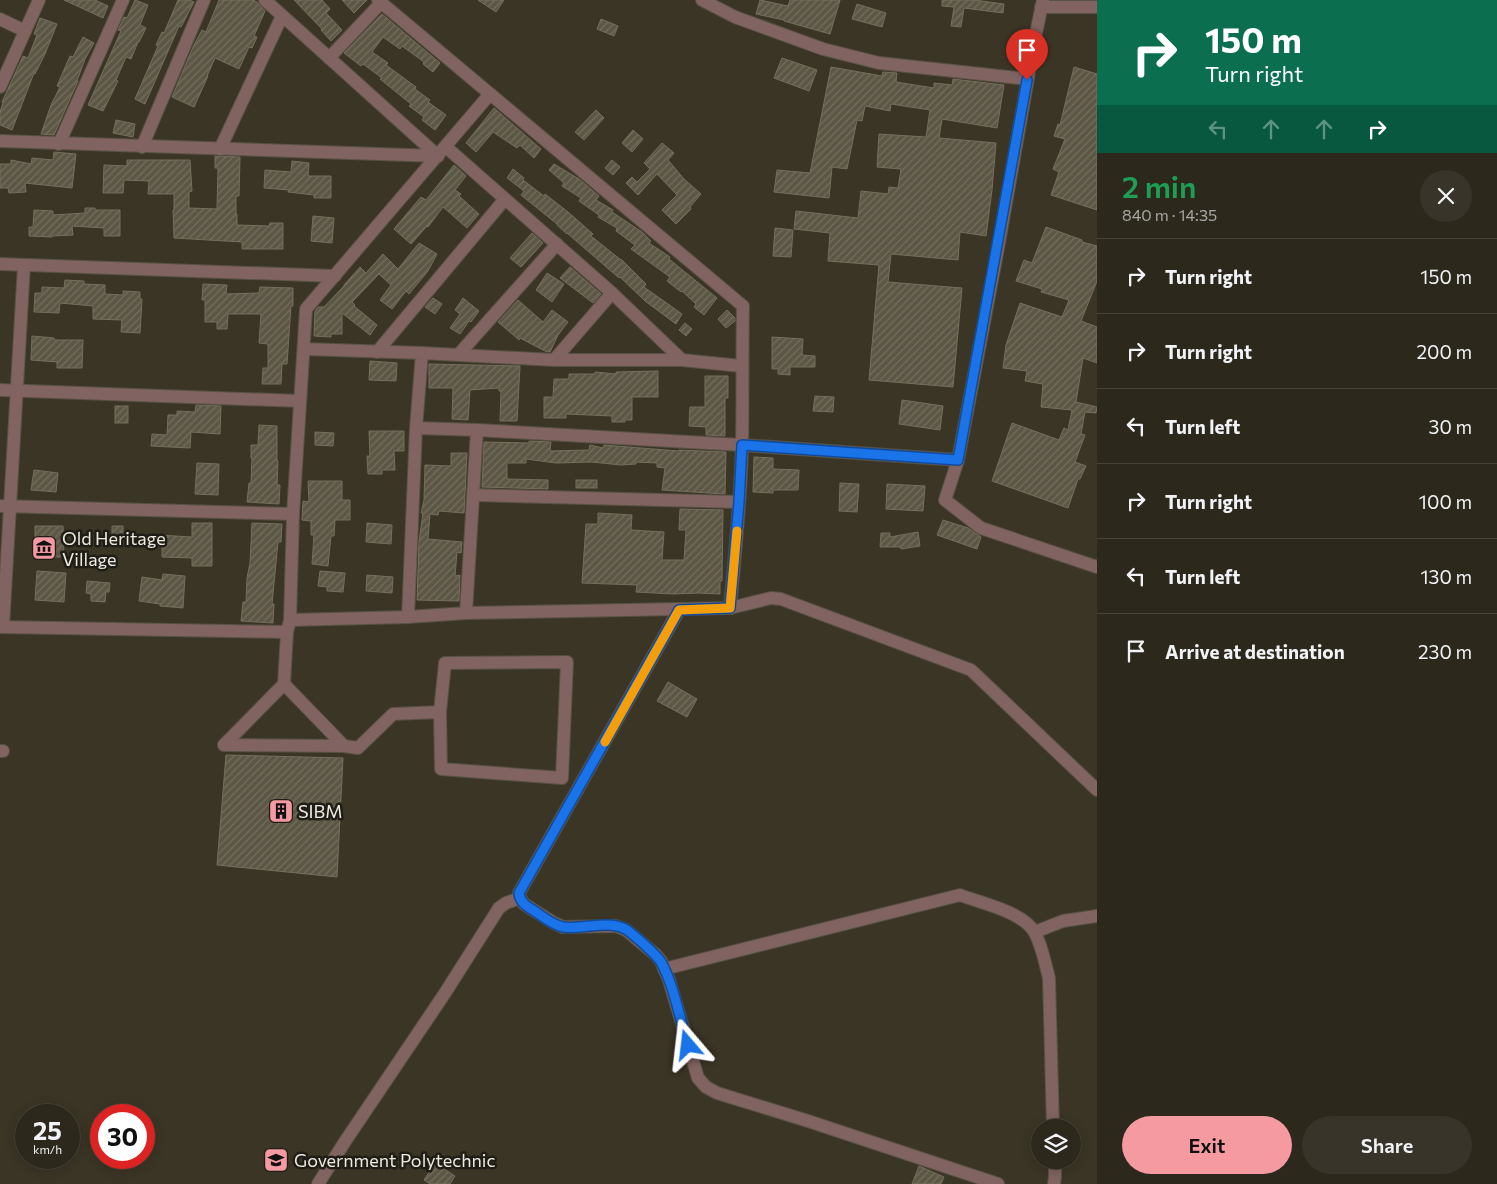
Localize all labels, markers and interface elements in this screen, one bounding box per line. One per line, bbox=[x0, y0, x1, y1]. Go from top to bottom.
text: 150 m bbox=[1205, 17, 1302, 60]
icon: right bbox=[1122, 20, 1187, 85]
pin bbox=[1006, 29, 1048, 80]
icon: arrive bbox=[1013, 36, 1041, 64]
text: Turn right bbox=[1205, 60, 1303, 87]
icon: left bbox=[1204, 115, 1232, 143]
icon: ahead bbox=[1257, 115, 1285, 143]
icon: ahead bbox=[1310, 115, 1338, 143]
icon: right bbox=[1363, 115, 1391, 143]
text: 2 min bbox=[1122, 167, 1196, 204]
button: close bbox=[1420, 170, 1472, 222]
text: 840 m · 14:35 bbox=[1122, 205, 1217, 224]
icon: right bbox=[1122, 262, 1150, 290]
text: Turn right bbox=[1165, 265, 1252, 288]
text: 150 m bbox=[1420, 265, 1472, 288]
icon: right bbox=[1122, 337, 1150, 365]
text: Turn right bbox=[1165, 340, 1252, 363]
text: 200 m bbox=[1417, 340, 1472, 363]
icon: left bbox=[1122, 412, 1150, 440]
text: Turn left bbox=[1165, 415, 1240, 438]
text: 30 m bbox=[1429, 415, 1472, 438]
icon: right bbox=[1122, 487, 1150, 515]
text: Turn right bbox=[1165, 490, 1252, 513]
text: 100 m bbox=[1419, 490, 1472, 513]
place label: Old Heritage Village bbox=[62, 527, 166, 570]
museum icon: Old Heritage Village bbox=[31, 535, 57, 561]
icon: left bbox=[1122, 562, 1150, 590]
text: Turn left bbox=[1165, 565, 1240, 588]
text: 130 m bbox=[1420, 565, 1472, 588]
icon: arrive bbox=[1122, 637, 1150, 665]
text: Arrive at destination bbox=[1165, 640, 1345, 663]
text: 230 m bbox=[1418, 640, 1472, 663]
building icon: SIBM bbox=[268, 798, 294, 824]
place label: SIBM bbox=[298, 800, 342, 822]
position arrow bbox=[661, 1018, 713, 1070]
speed limit sign: 30 bbox=[90, 1104, 155, 1169]
text: 25 bbox=[33, 1115, 62, 1145]
button: Exit bbox=[1122, 1116, 1292, 1174]
button: Share bbox=[1302, 1116, 1472, 1174]
map controls bbox=[1031, 1119, 1081, 1169]
button: layers bbox=[1031, 1119, 1081, 1169]
text: km/h bbox=[33, 1142, 62, 1156]
school or university icon: Government Polytechnic bbox=[263, 1147, 289, 1173]
place label: Government Polytechnic bbox=[294, 1149, 495, 1171]

